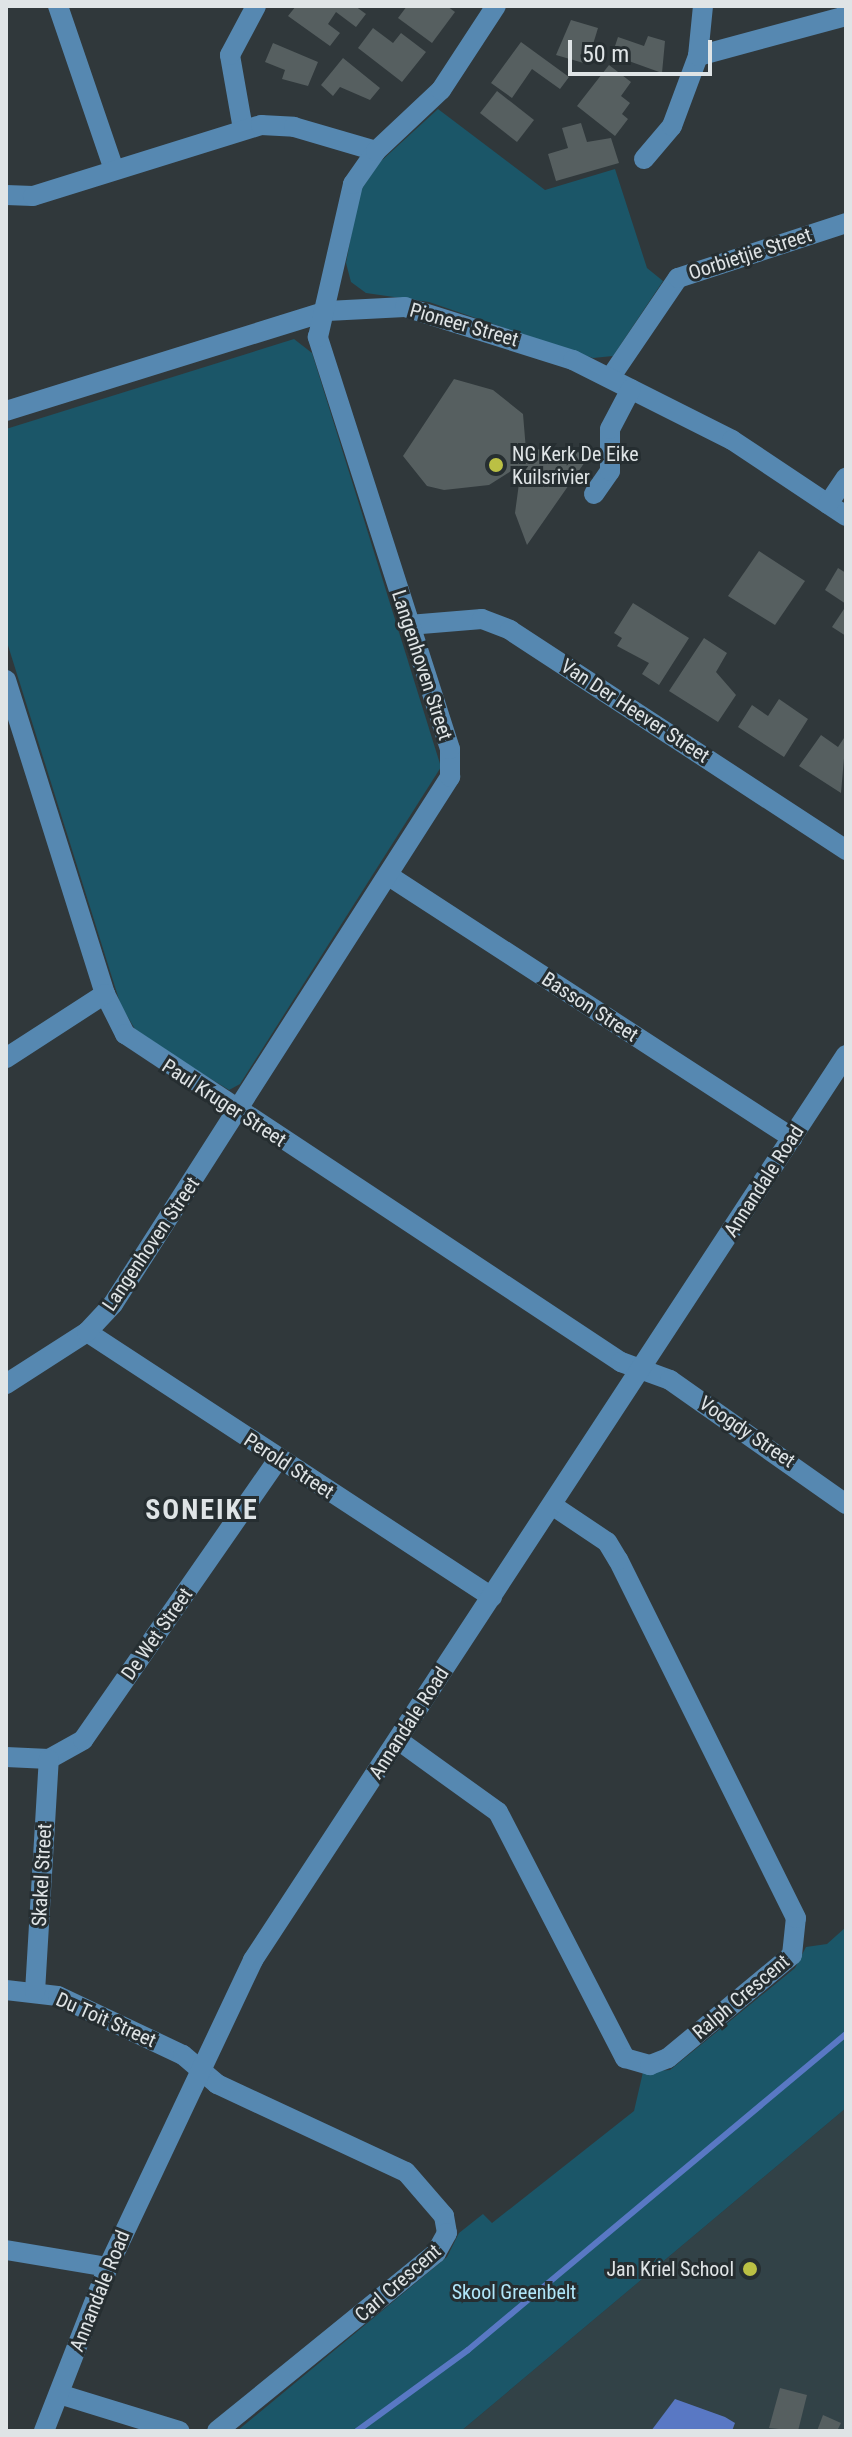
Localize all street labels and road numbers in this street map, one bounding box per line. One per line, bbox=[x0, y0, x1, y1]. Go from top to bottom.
street label: Oorbietjie Street bbox=[686, 223, 814, 285]
street label: Pioneer Street bbox=[407, 298, 521, 352]
street label: Langenhoven Street bbox=[386, 587, 458, 743]
street label: Van Der Heever Street bbox=[556, 654, 714, 768]
street label: Basson Street bbox=[537, 967, 643, 1047]
street label: Paul Kruger Street bbox=[158, 1054, 290, 1152]
street label: Annandale Road bbox=[719, 1121, 809, 1241]
street label: Langenhoven Street bbox=[97, 1173, 205, 1315]
street label: Voogdy Street bbox=[695, 1391, 799, 1473]
street label: Perold Street bbox=[240, 1428, 338, 1504]
street label: De Wet Street bbox=[116, 1583, 198, 1685]
street label: Annandale Road bbox=[364, 1663, 454, 1783]
street label: Skakel Street bbox=[27, 1823, 57, 1927]
street label: Ralph Crescent bbox=[688, 1950, 794, 2044]
street label: Du Toit Street bbox=[52, 1987, 160, 2053]
street label: Annandale Road bbox=[65, 2227, 135, 2355]
street label: Carl Crescent bbox=[350, 2239, 446, 2327]

